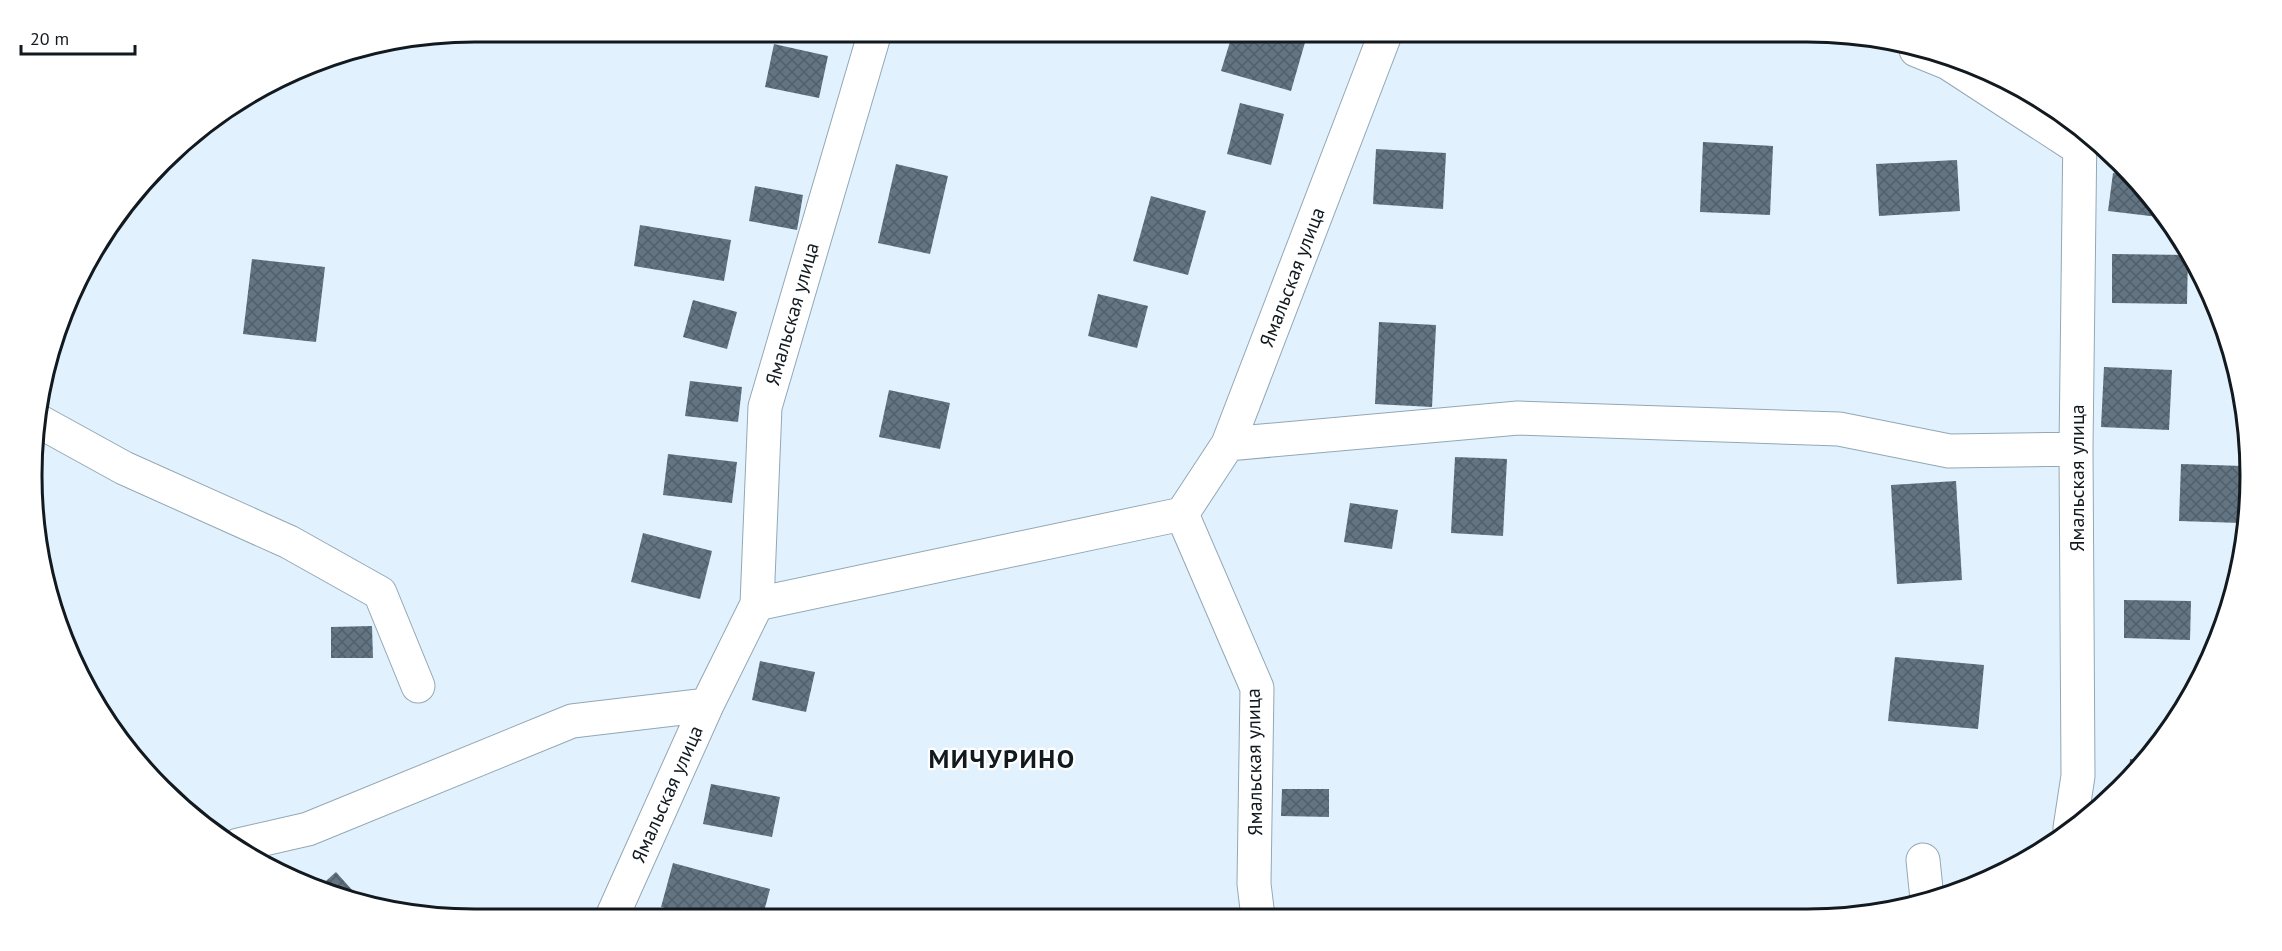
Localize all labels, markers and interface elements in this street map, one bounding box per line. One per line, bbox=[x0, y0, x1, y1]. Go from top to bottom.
scale bar bbox=[21, 18, 135, 56]
text: 20 m bbox=[30, 27, 69, 50]
street label: Ямальская улица bbox=[1253, 203, 1331, 351]
street label: Ямальская улица bbox=[759, 239, 825, 389]
street label: Ямальская улица bbox=[2064, 404, 2090, 552]
street label: Ямальская улица bbox=[1240, 688, 1268, 836]
street label: Ямальская улица bbox=[625, 721, 709, 867]
district label: МИЧУРИНО bbox=[928, 742, 1076, 775]

